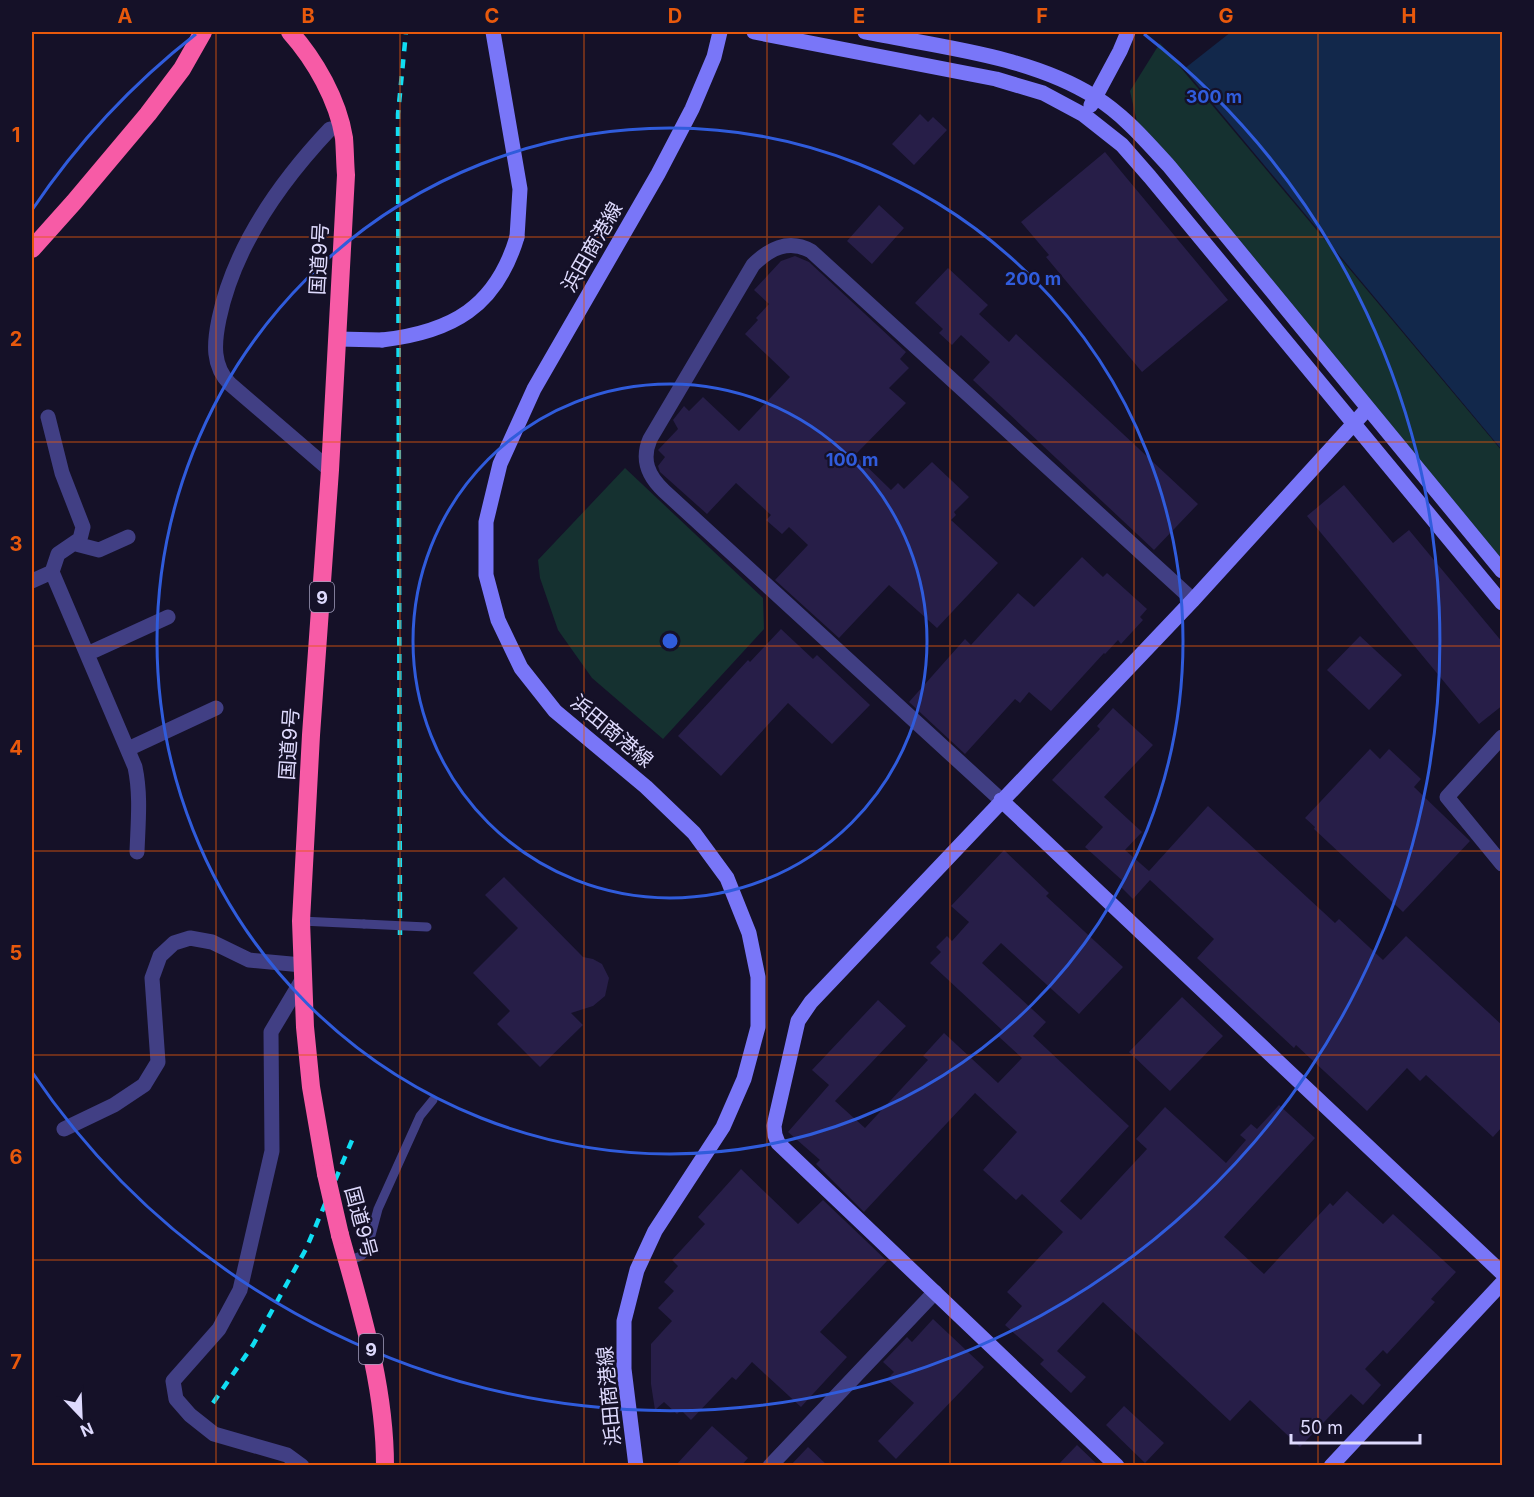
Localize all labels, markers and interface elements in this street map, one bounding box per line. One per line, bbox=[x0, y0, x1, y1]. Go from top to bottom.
text: A bbox=[118, 4, 133, 28]
text: B bbox=[301, 4, 315, 28]
text: C bbox=[485, 4, 499, 28]
text: D bbox=[668, 4, 682, 28]
text: E bbox=[853, 4, 865, 28]
text: F bbox=[1036, 4, 1048, 28]
text: G bbox=[1218, 4, 1234, 28]
text: H bbox=[1402, 4, 1416, 28]
text: 300 m bbox=[1186, 86, 1242, 107]
text: 1 bbox=[12, 123, 20, 147]
street label: 浜田商港線 bbox=[557, 198, 627, 296]
street label: 国道9号 bbox=[305, 222, 333, 296]
text: 200 m bbox=[1005, 268, 1061, 289]
text: 2 bbox=[10, 327, 22, 351]
text: 100 m bbox=[826, 449, 878, 470]
text: 3 bbox=[10, 532, 22, 556]
road number: 9 bbox=[310, 582, 334, 612]
centre of rings bbox=[660, 631, 680, 651]
street label: 浜田商港線 bbox=[566, 690, 658, 772]
street label: 国道9号 bbox=[275, 707, 303, 781]
text: 4 bbox=[9, 736, 23, 760]
text: 5 bbox=[10, 941, 22, 965]
text: 6 bbox=[10, 1145, 23, 1169]
street label: 国道9号 bbox=[340, 1184, 382, 1260]
road number: 9 bbox=[359, 1334, 383, 1364]
street label: 浜田商港線 bbox=[593, 1345, 625, 1447]
text: 7 bbox=[10, 1350, 22, 1374]
north arrow bbox=[51, 1386, 111, 1446]
scale bar bbox=[1291, 1407, 1420, 1445]
text: 50 m bbox=[1300, 1417, 1343, 1438]
text: N bbox=[77, 1418, 96, 1441]

